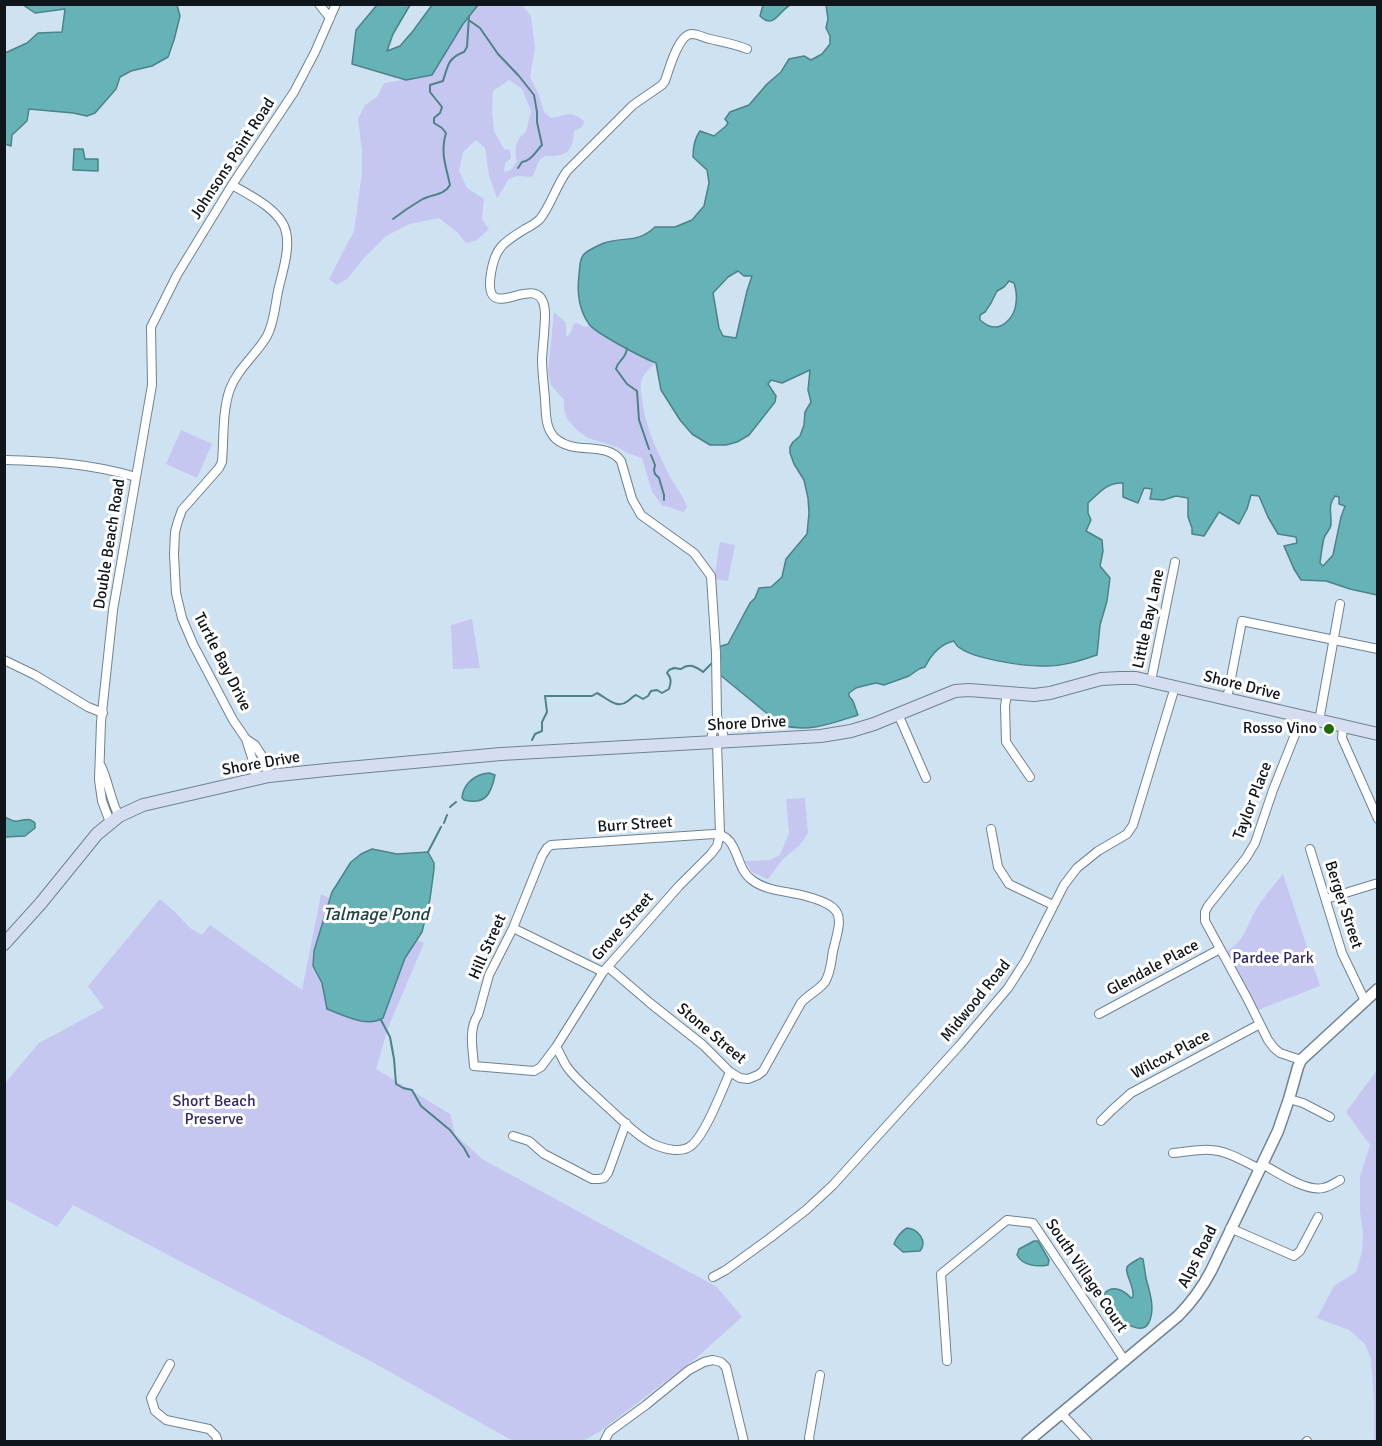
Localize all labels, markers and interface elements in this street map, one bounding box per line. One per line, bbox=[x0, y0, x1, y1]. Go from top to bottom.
street label: Johnsons Point Road bbox=[187, 95, 279, 223]
street label: Double Beach Road bbox=[90, 477, 130, 611]
street label: Little Bay Lane bbox=[1129, 568, 1169, 670]
street label: Turtle Bay Drive bbox=[189, 610, 255, 714]
street label: Shore Drive bbox=[1201, 667, 1283, 705]
street label: Shore Drive bbox=[707, 712, 787, 736]
place label: Rosso Vino bbox=[1243, 719, 1317, 739]
marker: Rosso Vino bbox=[1322, 722, 1336, 736]
street label: Shore Drive bbox=[221, 748, 301, 780]
street label: Taylor Place bbox=[1229, 759, 1277, 843]
street label: Burr Street bbox=[597, 813, 673, 837]
street label: Berger Street bbox=[1320, 859, 1366, 951]
street label: Grove Street bbox=[588, 889, 658, 965]
water label: Talmage Pond bbox=[323, 904, 429, 926]
street label: Hill Street bbox=[465, 911, 511, 983]
street label: Glendale Place bbox=[1104, 936, 1202, 1000]
park label: Pardee Park bbox=[1232, 949, 1314, 969]
street label: Midwood Road bbox=[937, 956, 1015, 1046]
street label: Stone Street bbox=[672, 999, 750, 1069]
street label: Wilcox Place bbox=[1128, 1026, 1214, 1084]
park label: Short Beach Preserve bbox=[172, 1092, 256, 1130]
street label: South Village Court bbox=[1041, 1215, 1131, 1337]
street label: Alps Road bbox=[1174, 1223, 1222, 1291]

